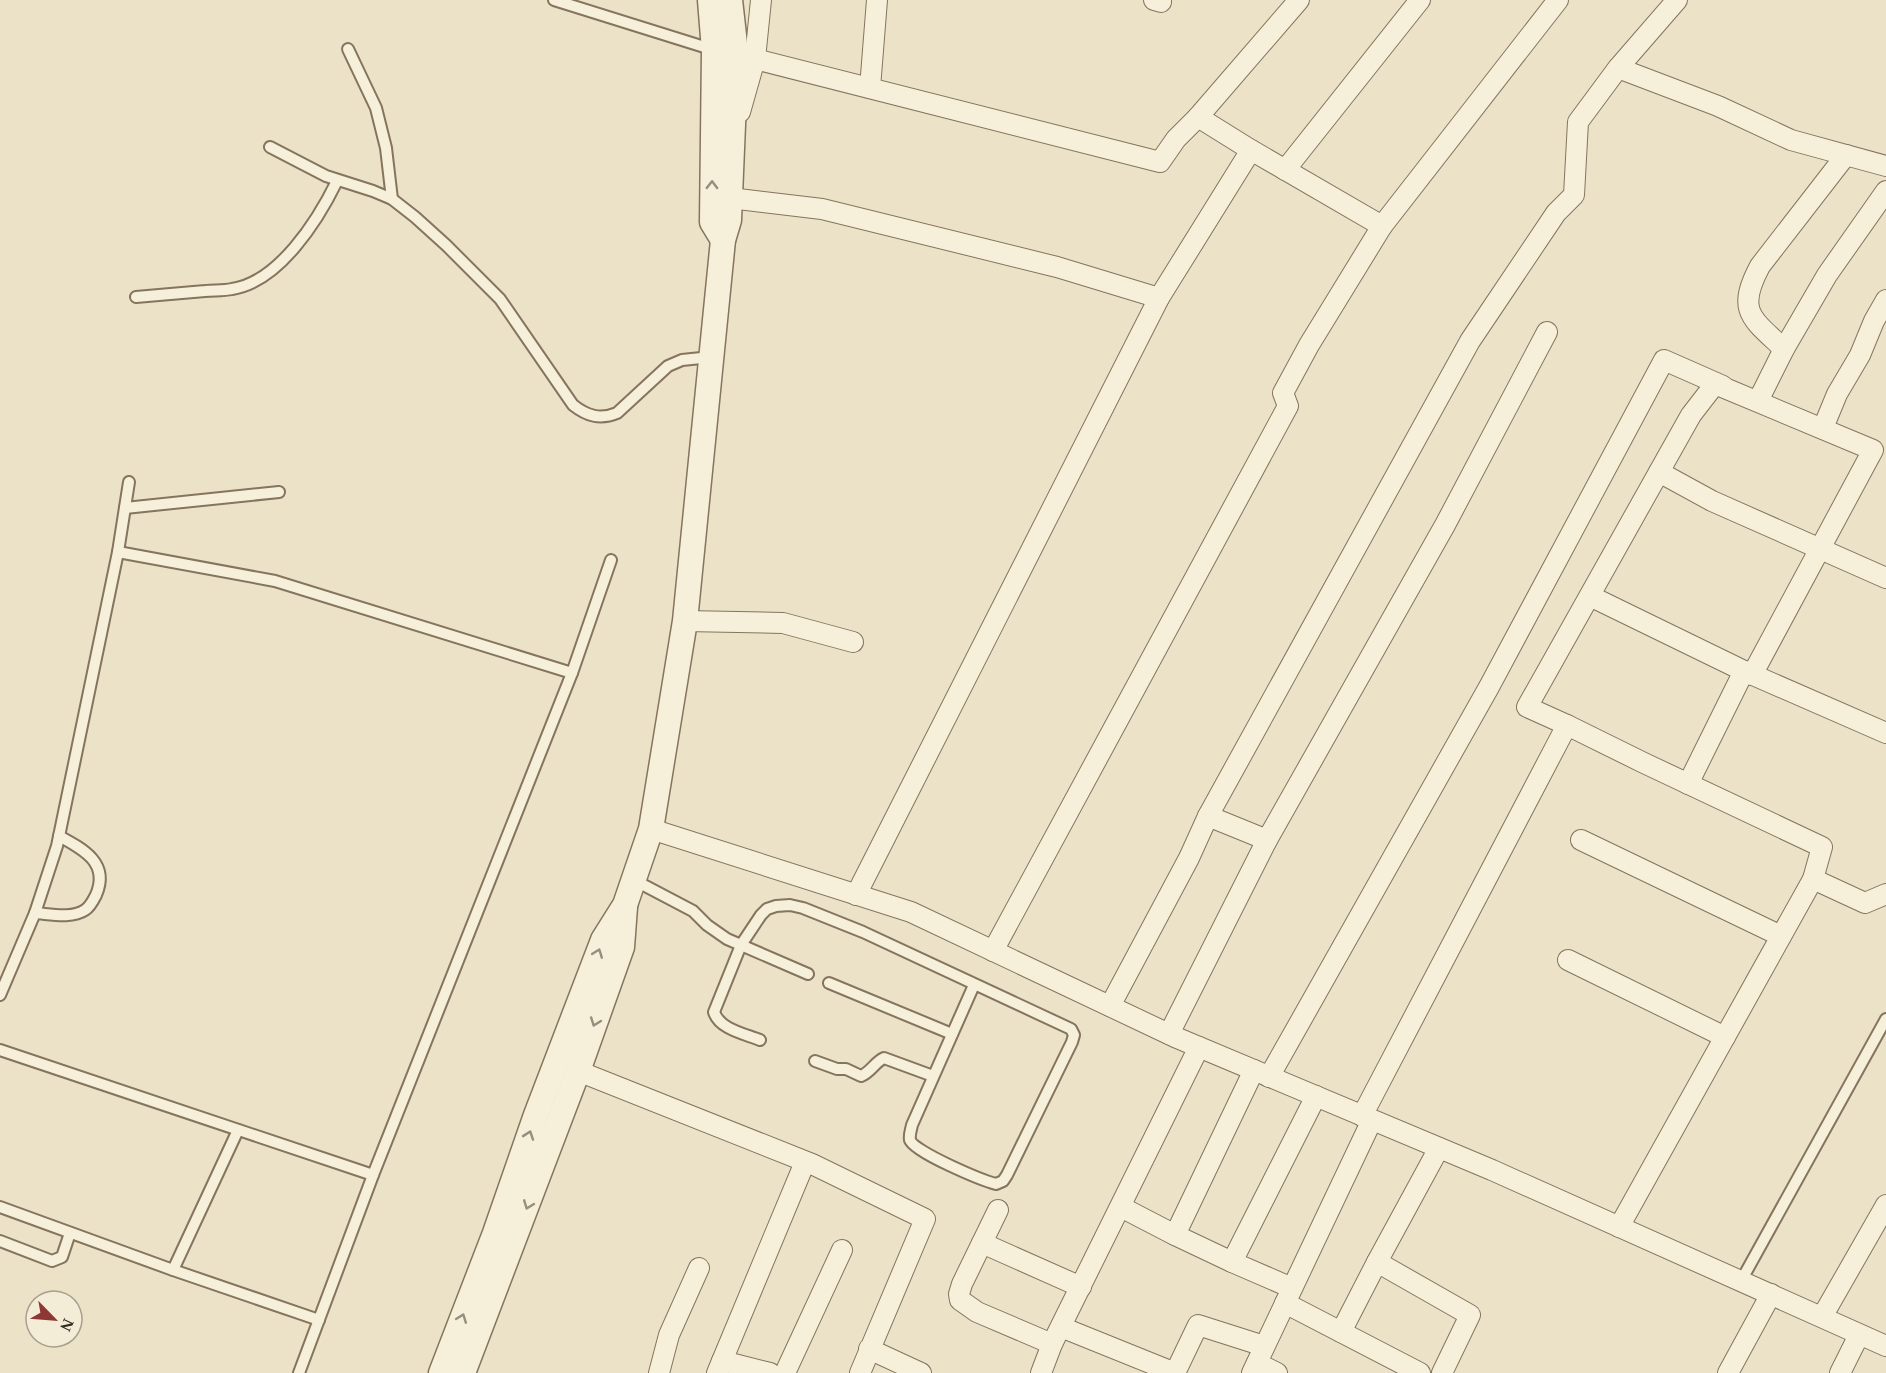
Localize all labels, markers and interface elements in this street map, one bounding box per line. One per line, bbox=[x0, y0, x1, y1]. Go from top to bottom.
one-way arrow bbox=[706, 180, 718, 189]
one-way arrow bbox=[591, 948, 603, 959]
one-way arrow bbox=[590, 1016, 603, 1027]
one-way arrow bbox=[522, 1130, 535, 1141]
one-way arrow bbox=[522, 1199, 535, 1209]
north arrow bbox=[24, 1289, 84, 1349]
one-way arrow bbox=[455, 1314, 468, 1324]
text: N bbox=[57, 1316, 77, 1334]

